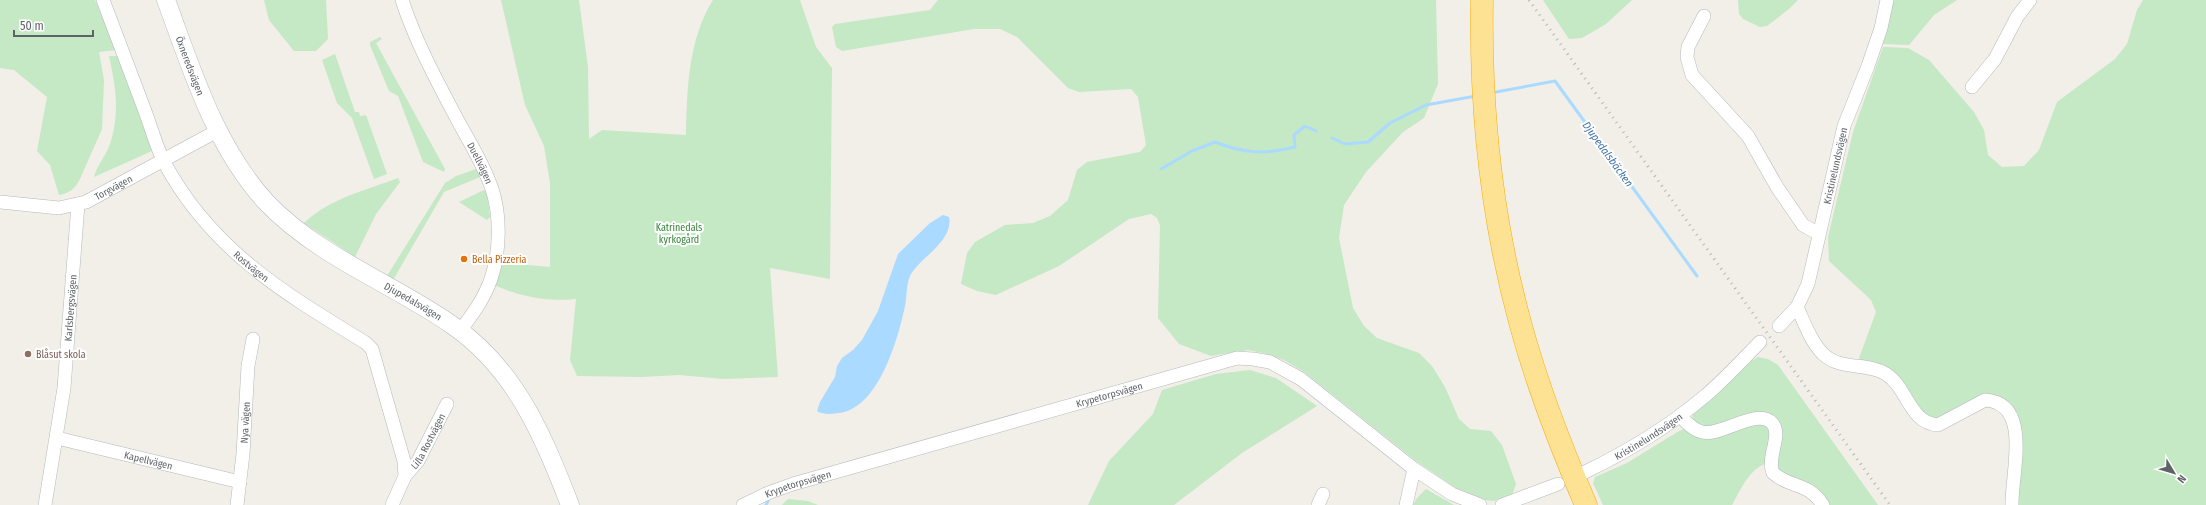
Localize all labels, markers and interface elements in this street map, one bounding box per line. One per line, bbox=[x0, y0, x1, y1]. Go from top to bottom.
scale bar bbox=[14, 12, 93, 38]
text: 50 m bbox=[20, 19, 44, 33]
street label: Öxneredsvägen bbox=[173, 34, 206, 97]
water label: Djupedalsbäcken bbox=[1580, 119, 1636, 190]
street label: Kristinelundsvägen bbox=[1821, 126, 1850, 205]
street label: Duellvägen bbox=[464, 140, 495, 186]
street label: Torgvägen bbox=[93, 173, 135, 203]
park label: Katrinedals kyrkogård bbox=[656, 222, 702, 246]
street label: Rostvägen bbox=[231, 249, 271, 285]
marker: Bella Pizzeria bbox=[459, 254, 469, 264]
place label: Bella Pizzeria bbox=[472, 254, 526, 266]
street label: Karlsbergsvägen bbox=[63, 274, 80, 342]
street label: Djupedalsvägen bbox=[382, 280, 444, 323]
place label: Blåsut skola bbox=[36, 348, 86, 361]
marker: Blåsut skola bbox=[23, 349, 33, 359]
street label: Krypetorpsvägen bbox=[1075, 380, 1144, 410]
street label: Nya vägen bbox=[239, 401, 253, 444]
street label: Kristinelundsvägen bbox=[1613, 411, 1685, 463]
street label: Lilla Rostvägen bbox=[409, 412, 448, 472]
street label: Kapellvägen bbox=[123, 449, 174, 473]
north arrow bbox=[2154, 453, 2194, 493]
street label: Krypetorpsvägen bbox=[763, 469, 833, 501]
text: N bbox=[2174, 472, 2189, 485]

